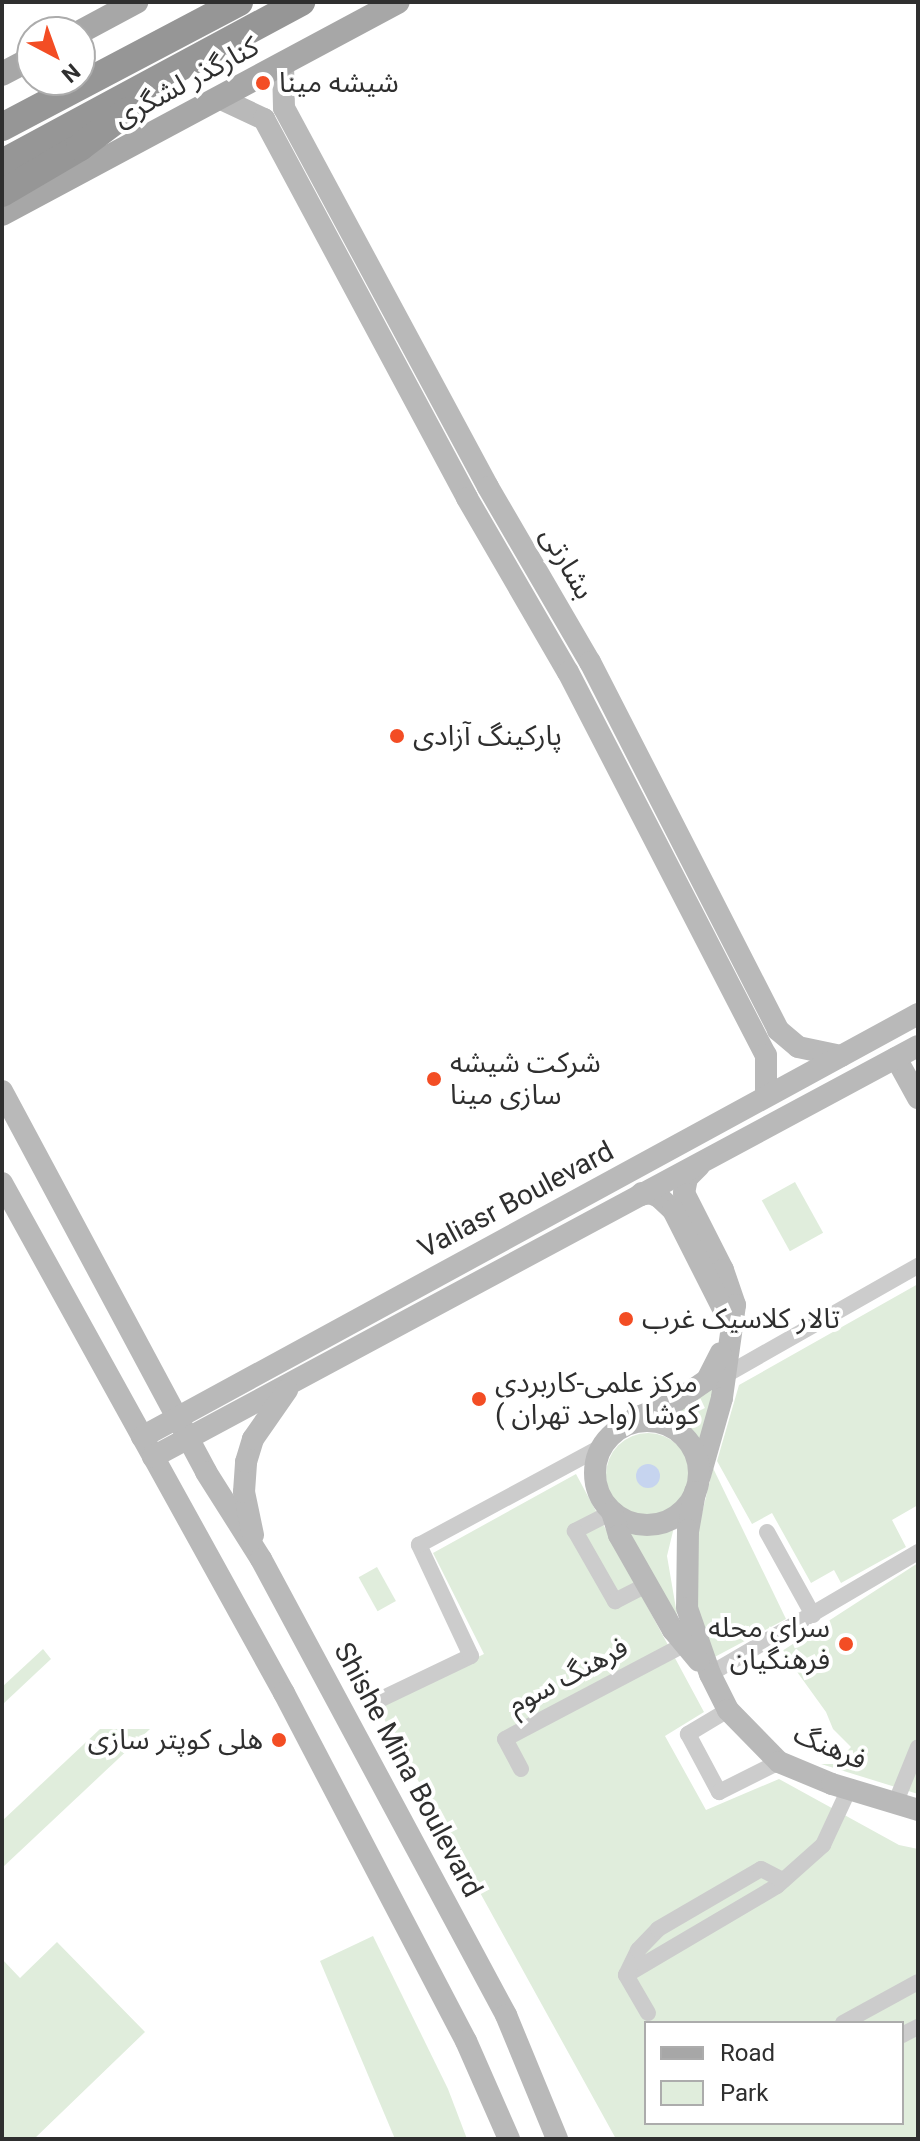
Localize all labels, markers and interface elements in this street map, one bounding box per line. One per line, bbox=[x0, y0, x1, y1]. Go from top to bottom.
north arrow bbox=[16, 16, 96, 96]
street label: کنارگذر لشگری bbox=[108, 30, 264, 134]
text: N bbox=[57, 58, 85, 88]
place label: شیشه مینا bbox=[279, 66, 399, 100]
marker: شیشه مینا bbox=[254, 74, 272, 92]
street label: بشارتی bbox=[533, 521, 601, 605]
place label: پارکینگ آزادی bbox=[413, 719, 562, 753]
marker: پارکینگ آزادی bbox=[388, 727, 406, 745]
place label: شرکت شیشه سازی مینا bbox=[450, 1046, 601, 1112]
marker: شرکت شیشه سازی مینا bbox=[425, 1070, 443, 1088]
street label: Valiasr Boulevard bbox=[413, 1134, 619, 1266]
place label: تالار کلاسیک غرب bbox=[642, 1302, 840, 1336]
marker: تالار کلاسیک غرب bbox=[617, 1310, 635, 1328]
place label: مرکز علمی-کاربردی کوشا (واحد تهران ) bbox=[495, 1366, 699, 1432]
marker: مرکز علمی-کاربردی کوشا (واحد تهران ) bbox=[470, 1390, 488, 1408]
place label: سرای محله فرهنگیان bbox=[708, 1611, 830, 1677]
street label: فرهنگ سوم bbox=[502, 1630, 634, 1722]
marker: سرای محله فرهنگیان bbox=[837, 1635, 855, 1653]
street label: Shishe Mina Boulevard bbox=[327, 1637, 489, 1903]
street label: فرهنگ bbox=[789, 1717, 871, 1777]
place label: هلی کوپتر سازی bbox=[88, 1723, 263, 1757]
marker: هلی کوپتر سازی bbox=[270, 1731, 288, 1749]
legend bbox=[644, 2021, 904, 2125]
text: Road bbox=[720, 2039, 775, 2067]
text: Park bbox=[720, 2079, 768, 2107]

